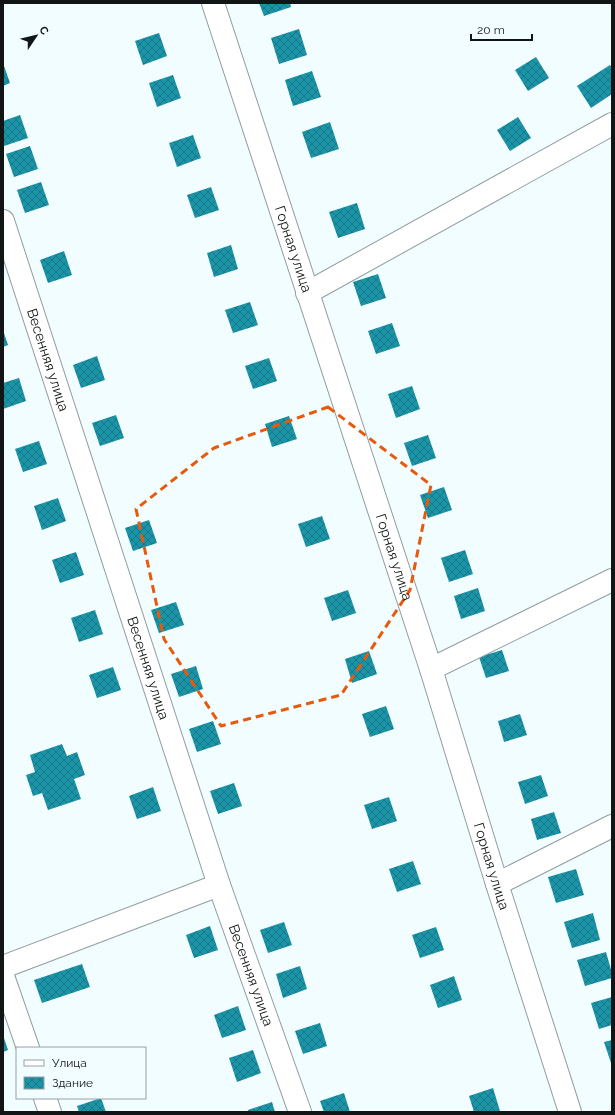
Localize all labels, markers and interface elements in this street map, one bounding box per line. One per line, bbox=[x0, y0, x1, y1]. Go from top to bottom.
north arrow bbox=[16, 16, 56, 56]
scale bar bbox=[471, 16, 532, 42]
text: 20 m bbox=[477, 23, 505, 37]
text: С bbox=[36, 24, 52, 38]
street label: Горная улица bbox=[272, 204, 315, 294]
street label: Весенняя улица bbox=[24, 306, 72, 413]
street label: Горная улица bbox=[373, 512, 416, 602]
street label: Весенняя улица bbox=[124, 615, 173, 721]
street label: Горная улица bbox=[471, 821, 513, 912]
street label: Весенняя улица bbox=[226, 922, 277, 1028]
legend bbox=[16, 1047, 146, 1099]
text: Улица bbox=[52, 1056, 87, 1070]
text: Здание bbox=[52, 1076, 93, 1090]

